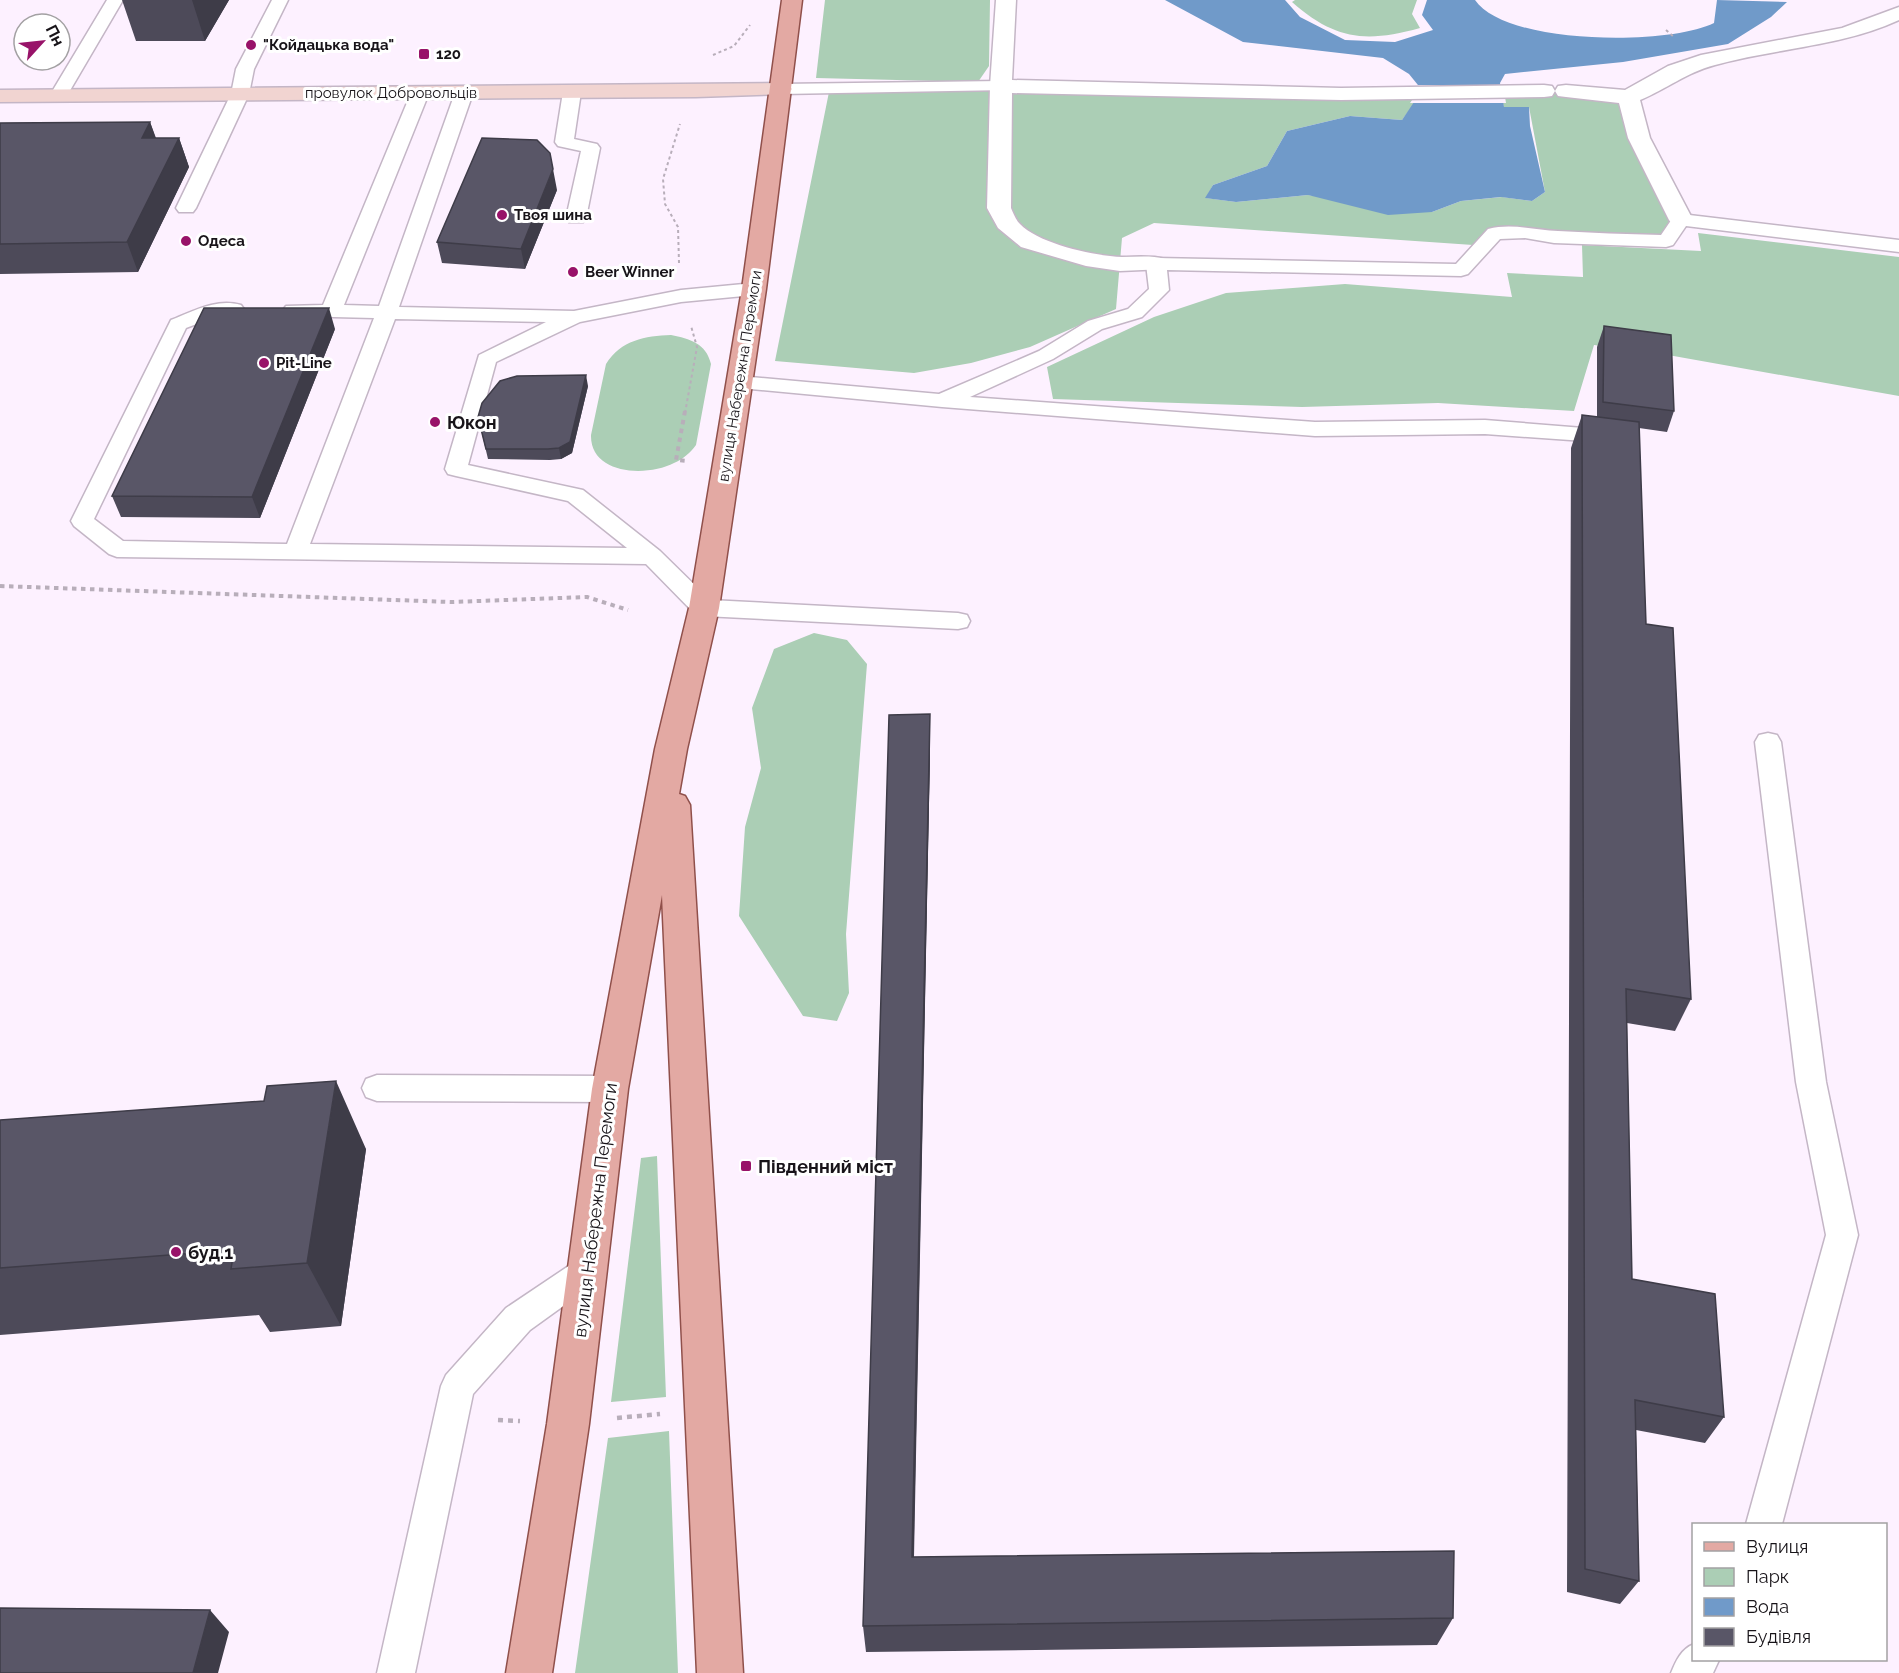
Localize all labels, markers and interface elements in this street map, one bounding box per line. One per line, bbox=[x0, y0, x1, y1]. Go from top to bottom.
north arrow bbox=[12, 12, 72, 72]
text: Пн bbox=[42, 22, 68, 49]
place label: "Койдацька вода" bbox=[263, 36, 394, 54]
marker: "Койдацька вода" bbox=[244, 38, 258, 52]
place label: 120 bbox=[436, 45, 461, 63]
marker: 120 bbox=[417, 47, 431, 61]
street label: провулок Добровольців bbox=[305, 84, 477, 102]
place label: Твоя шина bbox=[514, 206, 592, 224]
marker: Твоя шина bbox=[495, 208, 509, 222]
place label: Одеса bbox=[198, 232, 245, 250]
marker: Одеса bbox=[179, 234, 193, 248]
place label: Beer Winner bbox=[585, 263, 674, 281]
marker: Beer Winner bbox=[566, 265, 580, 279]
street label: вулиця Набережна Перемоги bbox=[714, 269, 766, 483]
place label: Pit-Line bbox=[276, 354, 332, 372]
marker: Pit-Line bbox=[257, 356, 271, 370]
place label: Юкон bbox=[447, 412, 497, 433]
marker: Юкон bbox=[428, 415, 442, 429]
street label: вулиця Набережна Перемоги bbox=[569, 1082, 621, 1338]
place label: Південний міст bbox=[758, 1156, 893, 1177]
marker: Південний міст bbox=[739, 1159, 753, 1173]
place label: буд.1 bbox=[188, 1242, 233, 1263]
marker: буд.1 bbox=[169, 1245, 183, 1259]
legend bbox=[1692, 1523, 1887, 1661]
text: Вулиця bbox=[1746, 1536, 1808, 1557]
text: Парк bbox=[1746, 1566, 1789, 1587]
text: Вода bbox=[1746, 1596, 1789, 1617]
text: Будівля bbox=[1746, 1626, 1811, 1647]

